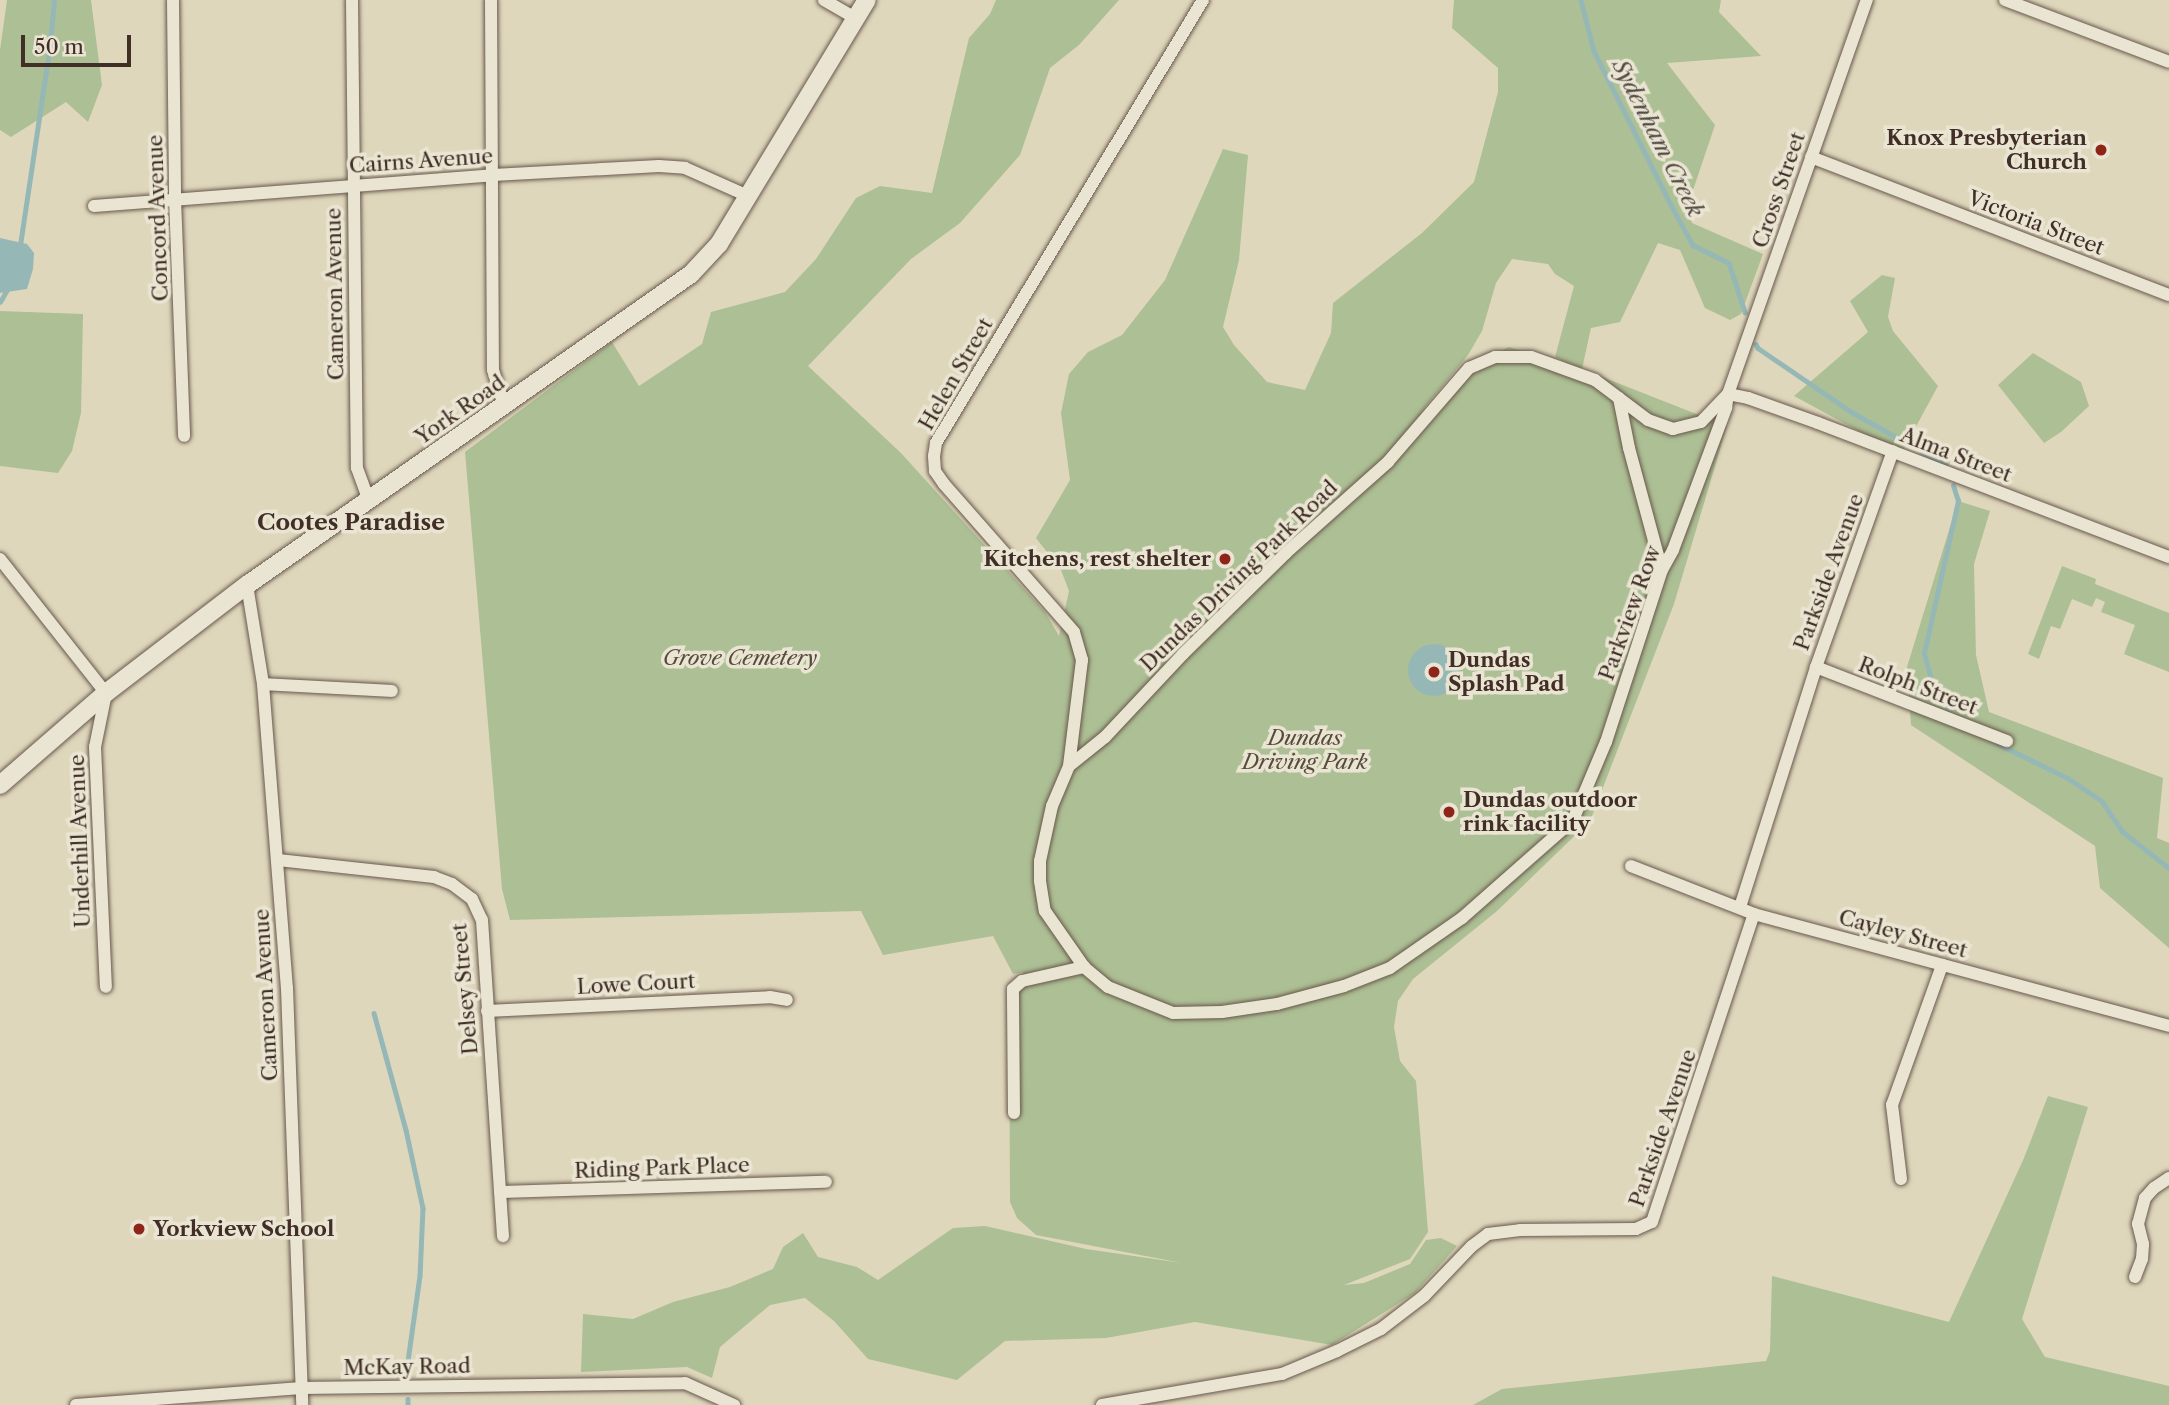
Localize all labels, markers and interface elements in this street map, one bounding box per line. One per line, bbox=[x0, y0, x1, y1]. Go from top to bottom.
scale bar bbox=[24, 21, 135, 65]
text: 50 m bbox=[34, 34, 84, 59]
water label: Sydenham Creek bbox=[1606, 55, 1710, 221]
place label: Knox Presbyterian Church bbox=[1886, 125, 2087, 175]
street label: Cross Street bbox=[1747, 129, 1811, 251]
street label: Concord Avenue bbox=[142, 134, 174, 302]
marker: Knox Presbyterian Church bbox=[2093, 142, 2109, 158]
street label: Cairns Avenue bbox=[348, 143, 494, 179]
street label: Victoria Street bbox=[1964, 185, 2108, 261]
street label: Cameron Avenue bbox=[321, 207, 349, 381]
street label: Helen Street bbox=[914, 313, 998, 435]
street label: York Road bbox=[410, 370, 510, 450]
street label: Alma Street bbox=[1897, 422, 2015, 488]
street label: Dundas Driving Park Road bbox=[1135, 475, 1343, 677]
street label: Parkside Avenue bbox=[1789, 490, 1869, 654]
district label: Cootes Paradise bbox=[257, 508, 445, 536]
street label: Parkview Row bbox=[1594, 542, 1666, 684]
place label: Kitchens, rest shelter bbox=[983, 546, 1211, 572]
marker: Kitchens, rest shelter bbox=[1217, 551, 1233, 567]
park label: Grove Cemetery bbox=[663, 645, 817, 671]
place label: Dundas Splash Pad bbox=[1448, 647, 1565, 697]
street label: Rolph Street bbox=[1855, 652, 1981, 720]
marker: Dundas Splash Pad bbox=[1426, 664, 1442, 680]
park label: Dundas Driving Park bbox=[1242, 725, 1368, 775]
street label: Underhill Avenue bbox=[64, 753, 96, 929]
place label: Dundas outdoor rink facility bbox=[1463, 787, 1637, 837]
marker: Dundas outdoor rink facility bbox=[1441, 804, 1457, 820]
street label: Cayley Street bbox=[1836, 905, 1970, 963]
street label: Cameron Avenue bbox=[249, 908, 283, 1082]
street label: Delsey Street bbox=[447, 922, 483, 1056]
street label: Lowe Court bbox=[576, 968, 696, 1000]
street label: Parkside Avenue bbox=[1624, 1045, 1702, 1211]
street label: Riding Park Place bbox=[574, 1152, 750, 1184]
place label: Yorkview School bbox=[153, 1216, 335, 1242]
marker: Yorkview School bbox=[131, 1221, 147, 1237]
street label: McKay Road bbox=[343, 1353, 471, 1381]

